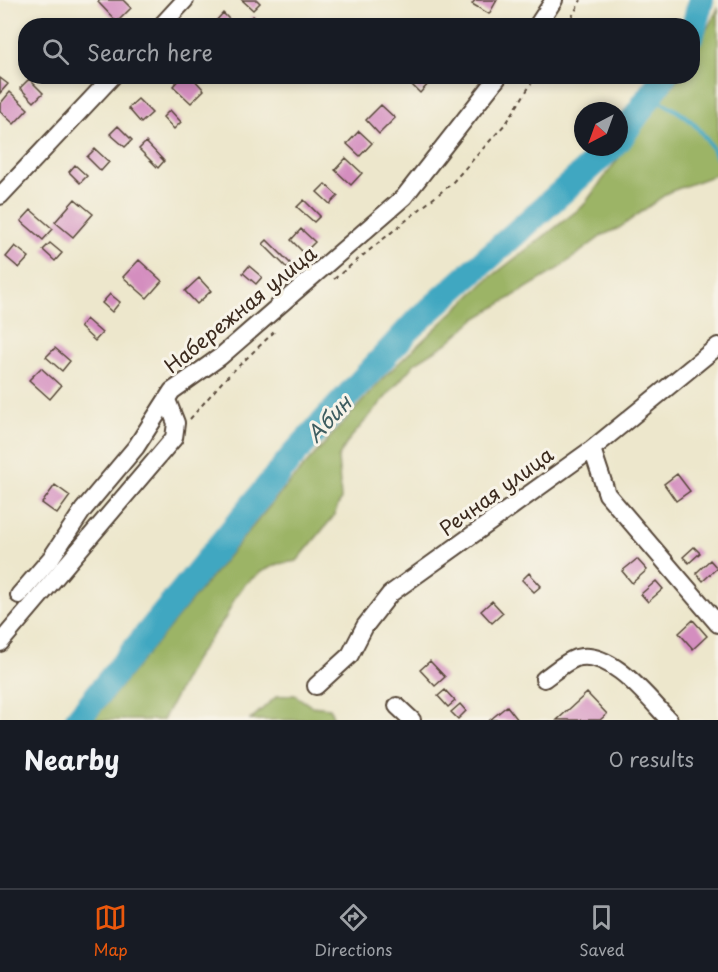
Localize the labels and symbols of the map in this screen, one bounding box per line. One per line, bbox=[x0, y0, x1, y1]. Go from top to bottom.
north arrow bbox=[574, 102, 628, 156]
street label: Набережная улица bbox=[157, 238, 323, 380]
water label: Абин bbox=[298, 386, 360, 449]
street label: Речная улица bbox=[433, 439, 560, 543]

